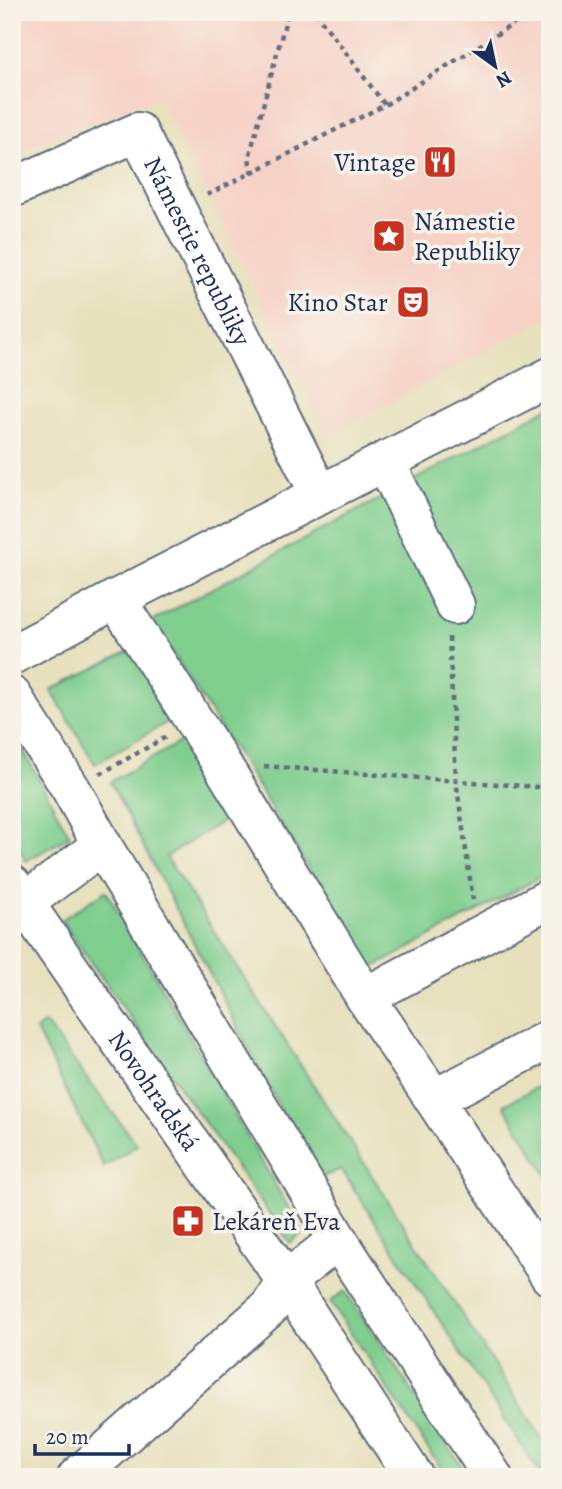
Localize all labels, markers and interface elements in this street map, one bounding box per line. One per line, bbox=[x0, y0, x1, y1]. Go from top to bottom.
north arrow bbox=[461, 32, 530, 102]
text: N bbox=[491, 65, 517, 94]
restaurant icon: Vintage bbox=[421, 143, 459, 181]
place label: Vintage bbox=[333, 145, 416, 180]
street label: Námestie republiky bbox=[135, 151, 260, 352]
place label: Námestie Republiky bbox=[414, 204, 520, 269]
place icon: Námestie Republiky bbox=[370, 217, 408, 255]
theatre icon: Kino Star bbox=[394, 283, 432, 321]
place label: Kino Star bbox=[288, 285, 388, 320]
street label: Novohradská bbox=[100, 1024, 208, 1158]
pharmacy icon: Lekáreň Eva bbox=[169, 1202, 207, 1240]
place label: Lekáreň Eva bbox=[212, 1204, 340, 1239]
scale bar bbox=[35, 1412, 130, 1456]
text: 20 m bbox=[46, 1423, 89, 1451]

